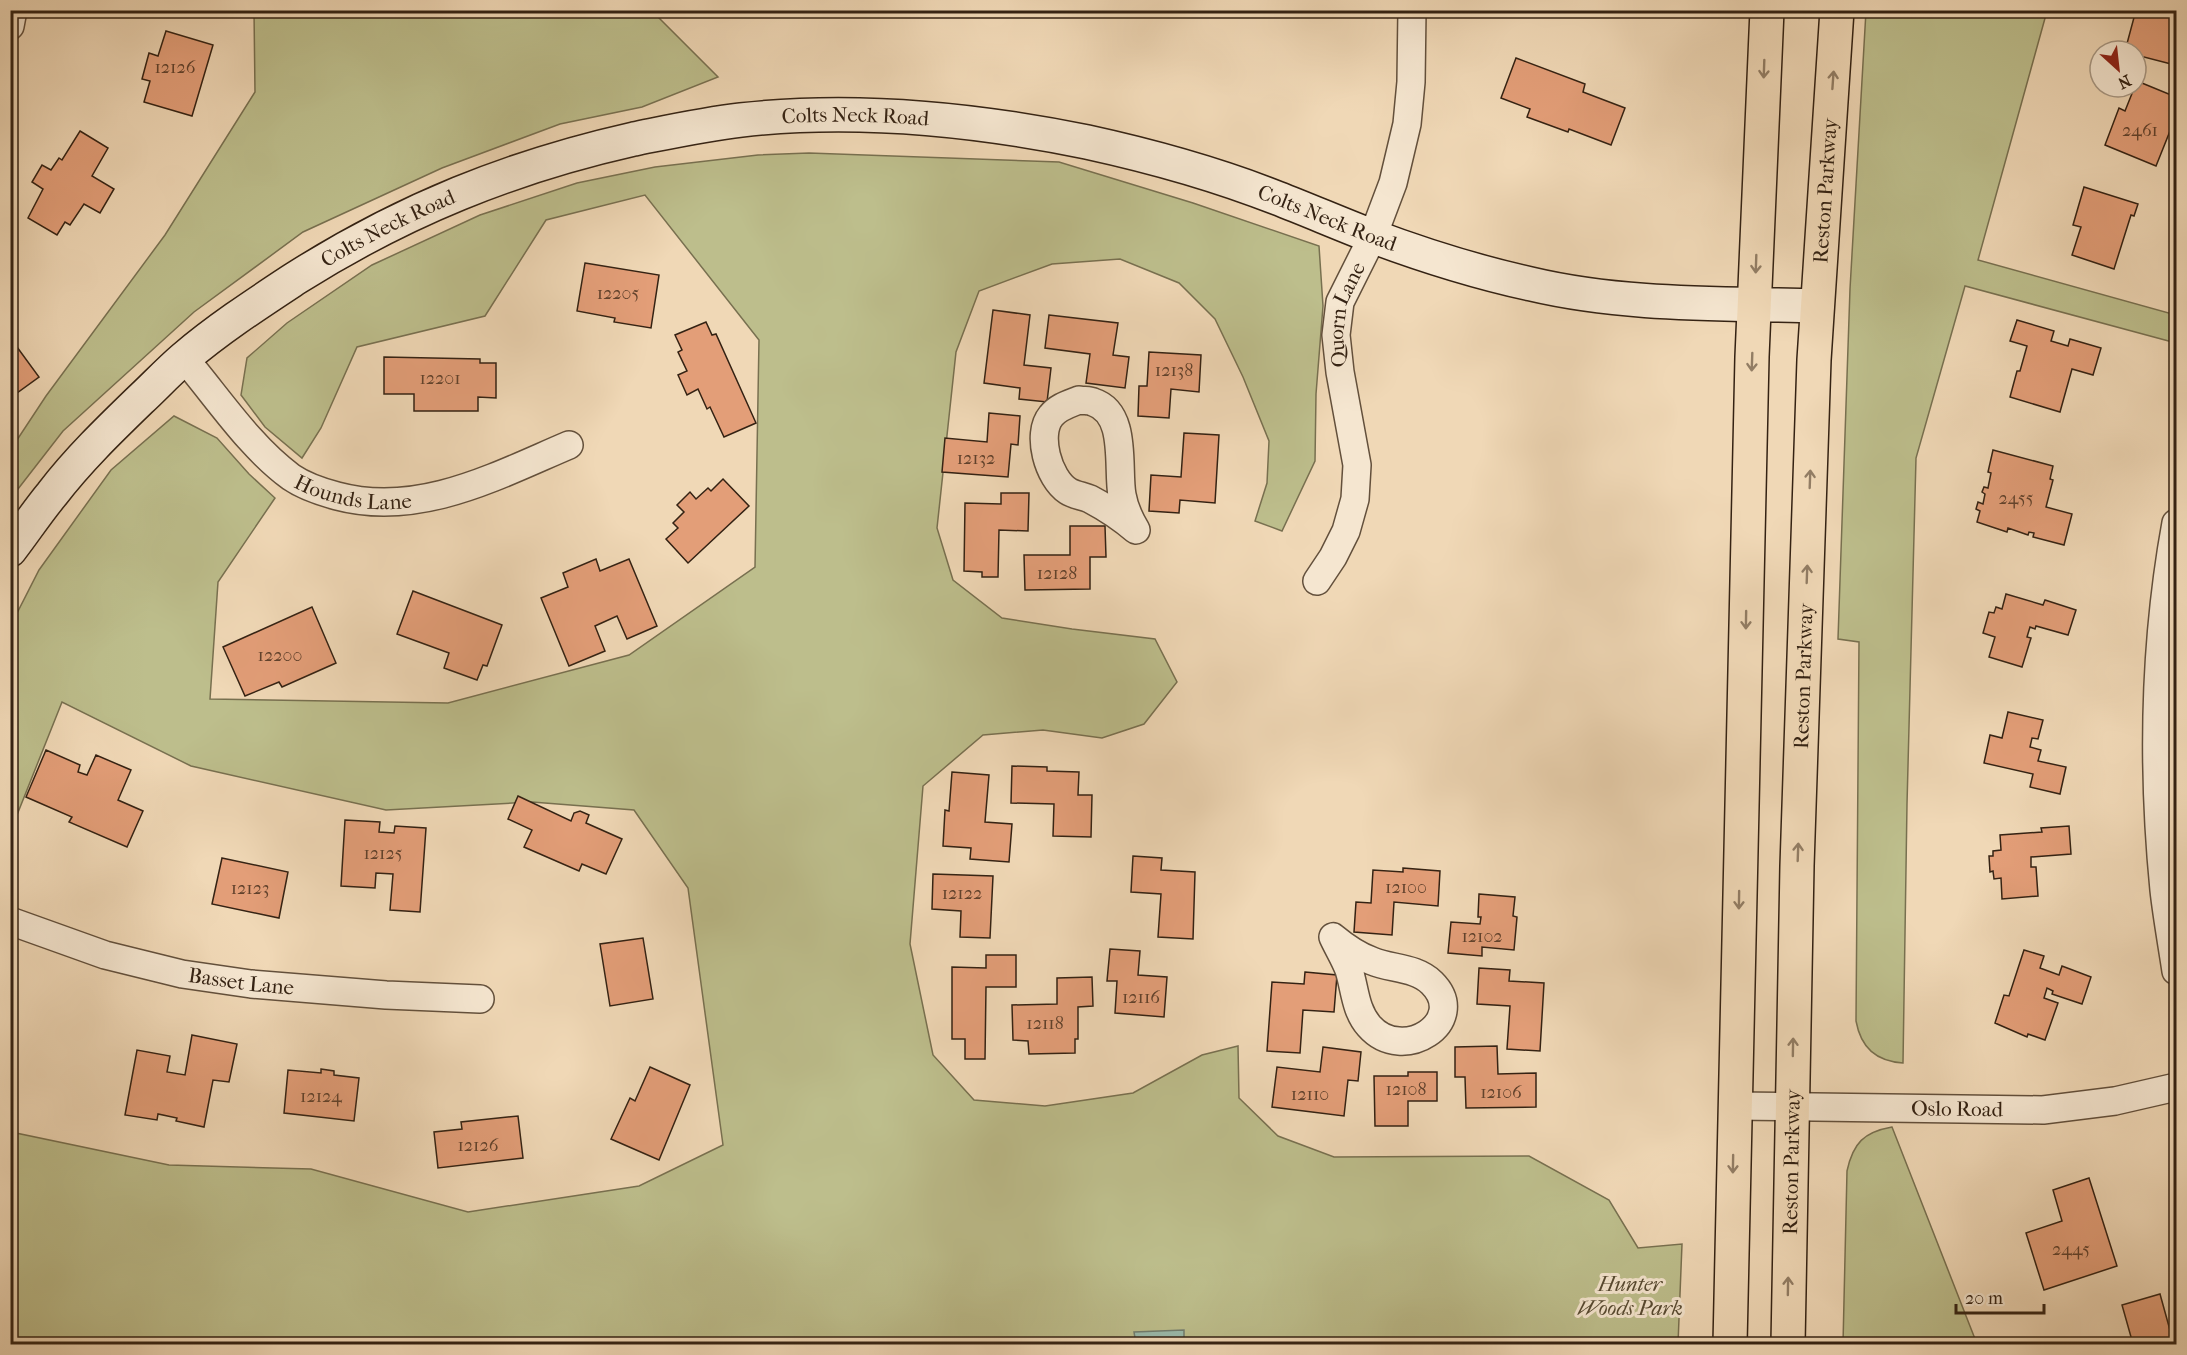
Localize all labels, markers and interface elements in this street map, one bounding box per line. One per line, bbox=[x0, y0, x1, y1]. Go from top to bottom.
north arrow bbox=[2088, 39, 2148, 99]
house number: 12126 bbox=[154, 57, 196, 78]
one-way arrow bbox=[1758, 58, 1769, 78]
one-way arrow bbox=[1828, 71, 1839, 91]
text: N bbox=[2114, 71, 2134, 94]
street label: Colts Neck Road bbox=[781, 103, 930, 131]
street label: Reston Parkway bbox=[1808, 116, 1842, 264]
house number: 2461 bbox=[2122, 120, 2158, 141]
street label: Colts Neck Road bbox=[1255, 180, 1401, 256]
street label: Colts Neck Road bbox=[316, 184, 459, 272]
one-way arrow bbox=[1750, 253, 1761, 273]
street label: Quorn Lane bbox=[1324, 258, 1370, 369]
house number: 12205 bbox=[597, 283, 640, 304]
one-way arrow bbox=[1746, 352, 1757, 372]
house number: 12138 bbox=[1155, 360, 1193, 381]
house number: 12201 bbox=[419, 368, 461, 389]
house number: 12132 bbox=[957, 448, 995, 469]
one-way arrow bbox=[1805, 469, 1816, 489]
street label: Hounds Lane bbox=[290, 470, 413, 514]
house number: 2455 bbox=[1999, 488, 2034, 509]
house number: 12128 bbox=[1037, 563, 1077, 584]
one-way arrow bbox=[1802, 564, 1813, 584]
street label: Reston Parkway bbox=[1789, 602, 1818, 749]
one-way arrow bbox=[1740, 610, 1751, 630]
house number: 12200 bbox=[258, 645, 302, 666]
house number: 12125 bbox=[363, 843, 403, 864]
one-way arrow bbox=[1792, 843, 1803, 863]
house number: 12100 bbox=[1385, 877, 1427, 898]
house number: 12123 bbox=[231, 878, 269, 899]
house number: 12122 bbox=[942, 883, 982, 904]
one-way arrow bbox=[1734, 889, 1745, 909]
house number: 12102 bbox=[1461, 926, 1503, 947]
street label: Basset Lane bbox=[187, 963, 295, 999]
house number: 12116 bbox=[1122, 987, 1160, 1008]
house number: 12118 bbox=[1026, 1013, 1064, 1034]
one-way arrow bbox=[1787, 1038, 1799, 1058]
house number: 12108 bbox=[1386, 1079, 1426, 1100]
house number: 12106 bbox=[1480, 1082, 1522, 1103]
house number: 12110 bbox=[1291, 1084, 1329, 1105]
house number: 12124 bbox=[300, 1086, 342, 1107]
street label: Reston Parkway bbox=[1778, 1088, 1805, 1235]
street label: Oslo Road bbox=[1911, 1096, 2004, 1121]
house number: 12126 bbox=[457, 1135, 499, 1156]
one-way arrow bbox=[1728, 1154, 1739, 1174]
house number: 2445 bbox=[2052, 1239, 2090, 1260]
park label: Hunter Woods Park bbox=[1577, 1272, 1683, 1320]
one-way arrow bbox=[1783, 1277, 1794, 1297]
scale bar bbox=[1956, 1277, 2044, 1315]
text: 20 m bbox=[1965, 1288, 2003, 1309]

